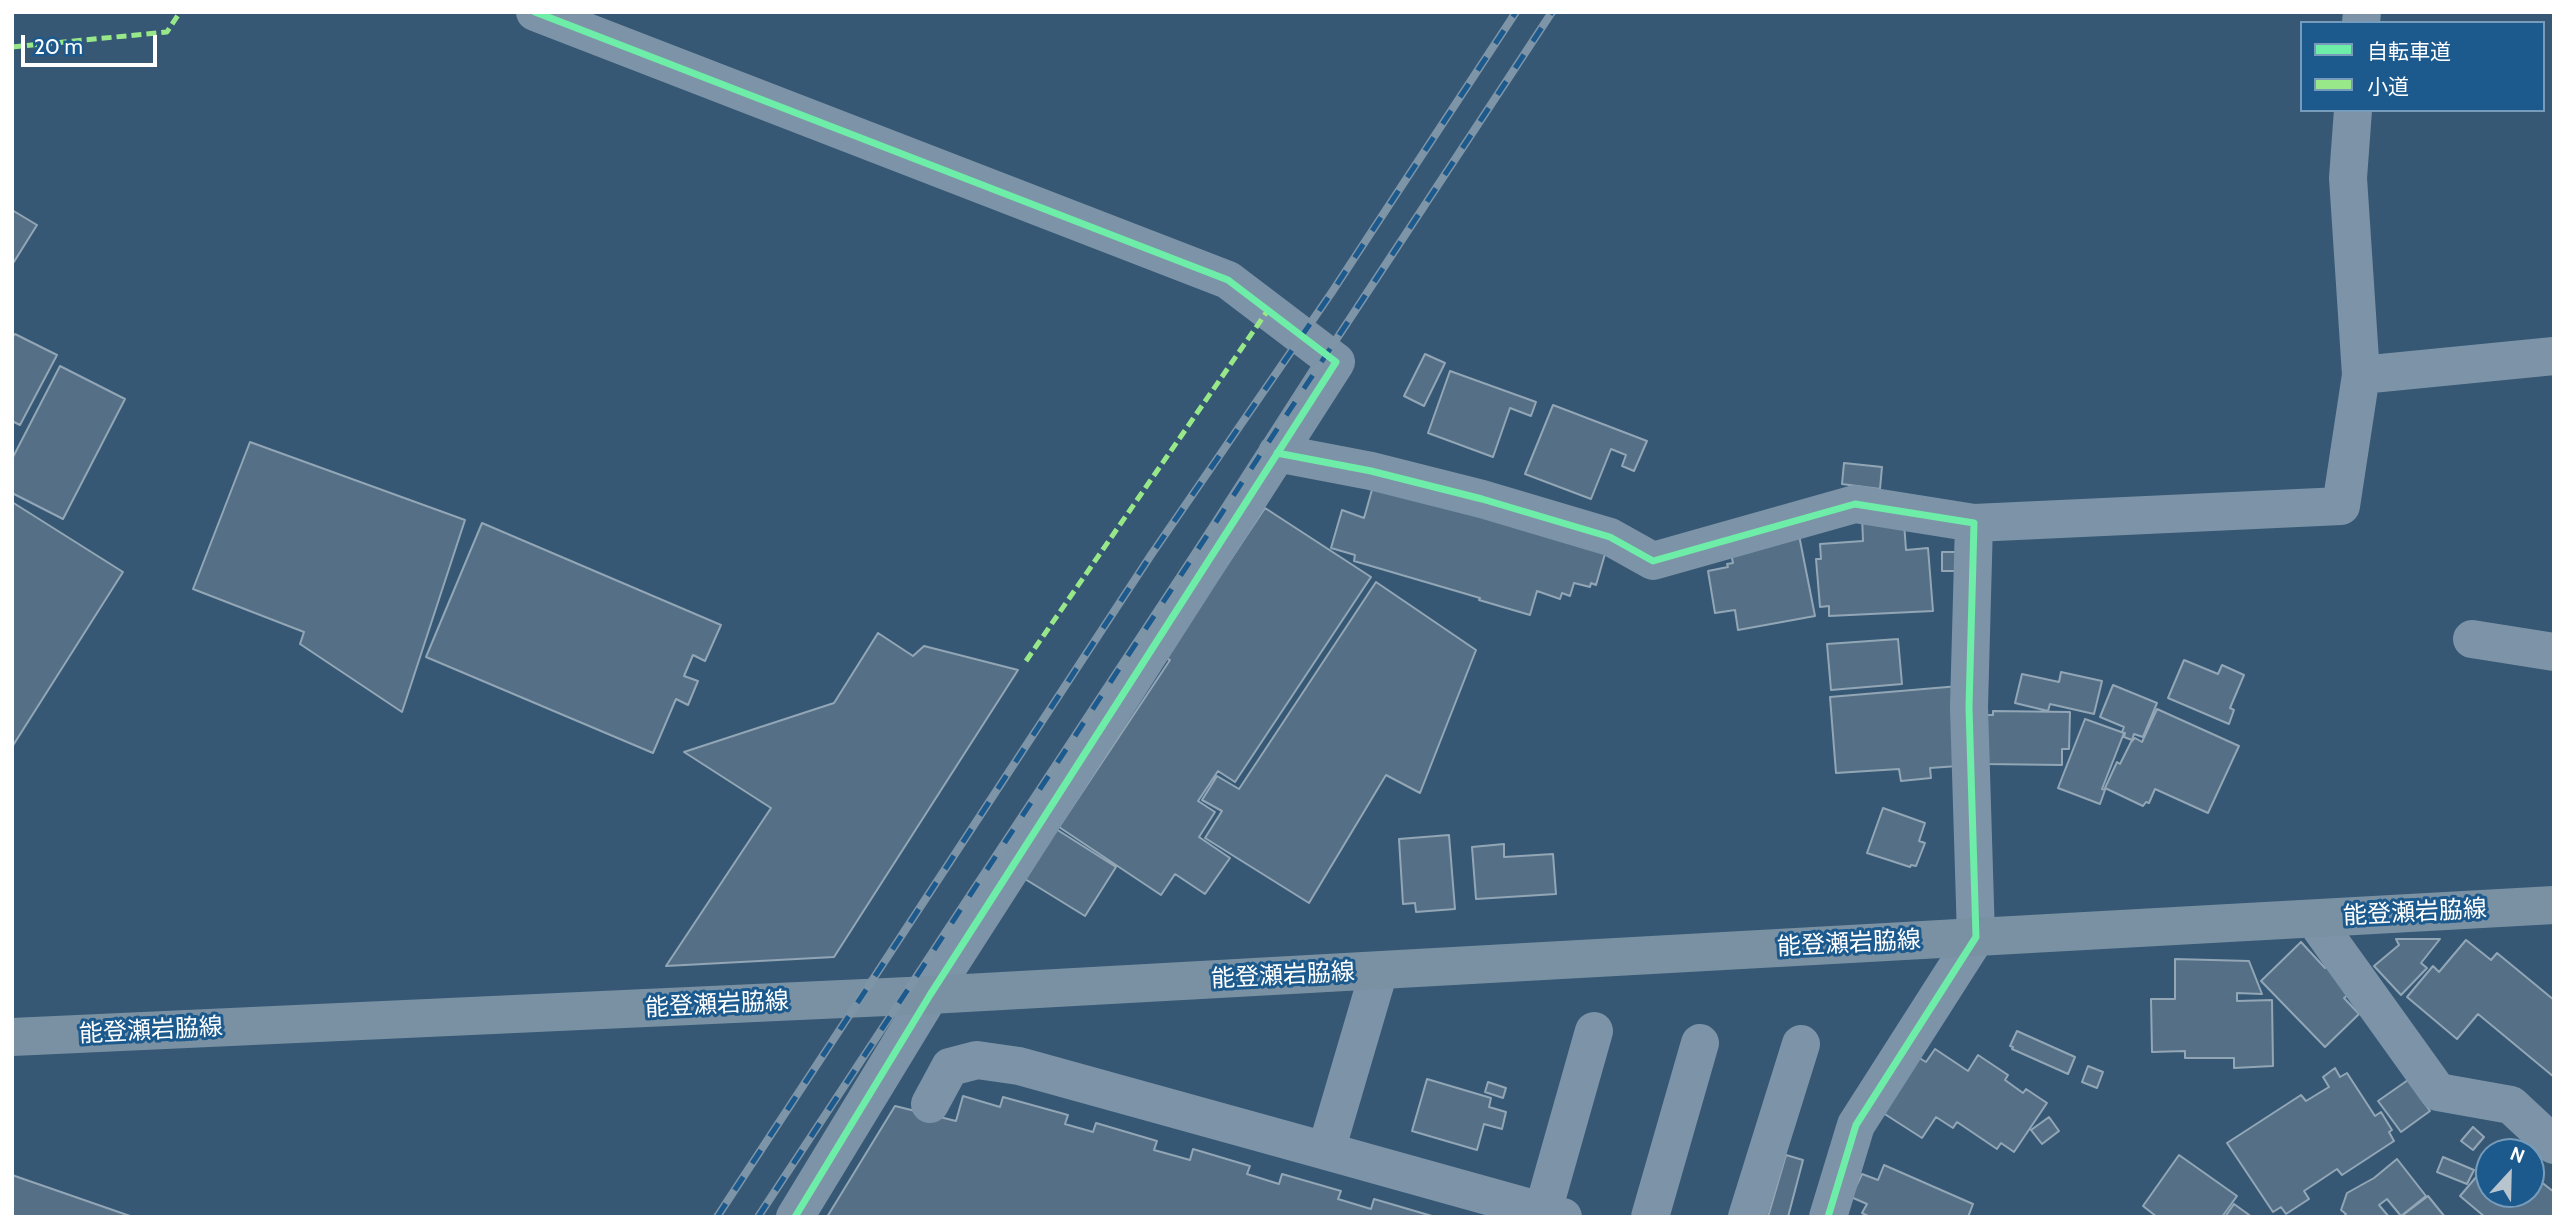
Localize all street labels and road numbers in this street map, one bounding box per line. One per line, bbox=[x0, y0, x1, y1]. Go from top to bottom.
street label: 能登瀬岩脇線 bbox=[2342, 895, 2488, 931]
street label: 能登瀬岩脇線 bbox=[1776, 926, 1922, 962]
street label: 能登瀬岩脇線 bbox=[1210, 958, 1356, 994]
street label: 能登瀬岩脇線 bbox=[644, 987, 790, 1023]
street label: 能登瀬岩脇線 bbox=[78, 1013, 224, 1049]

